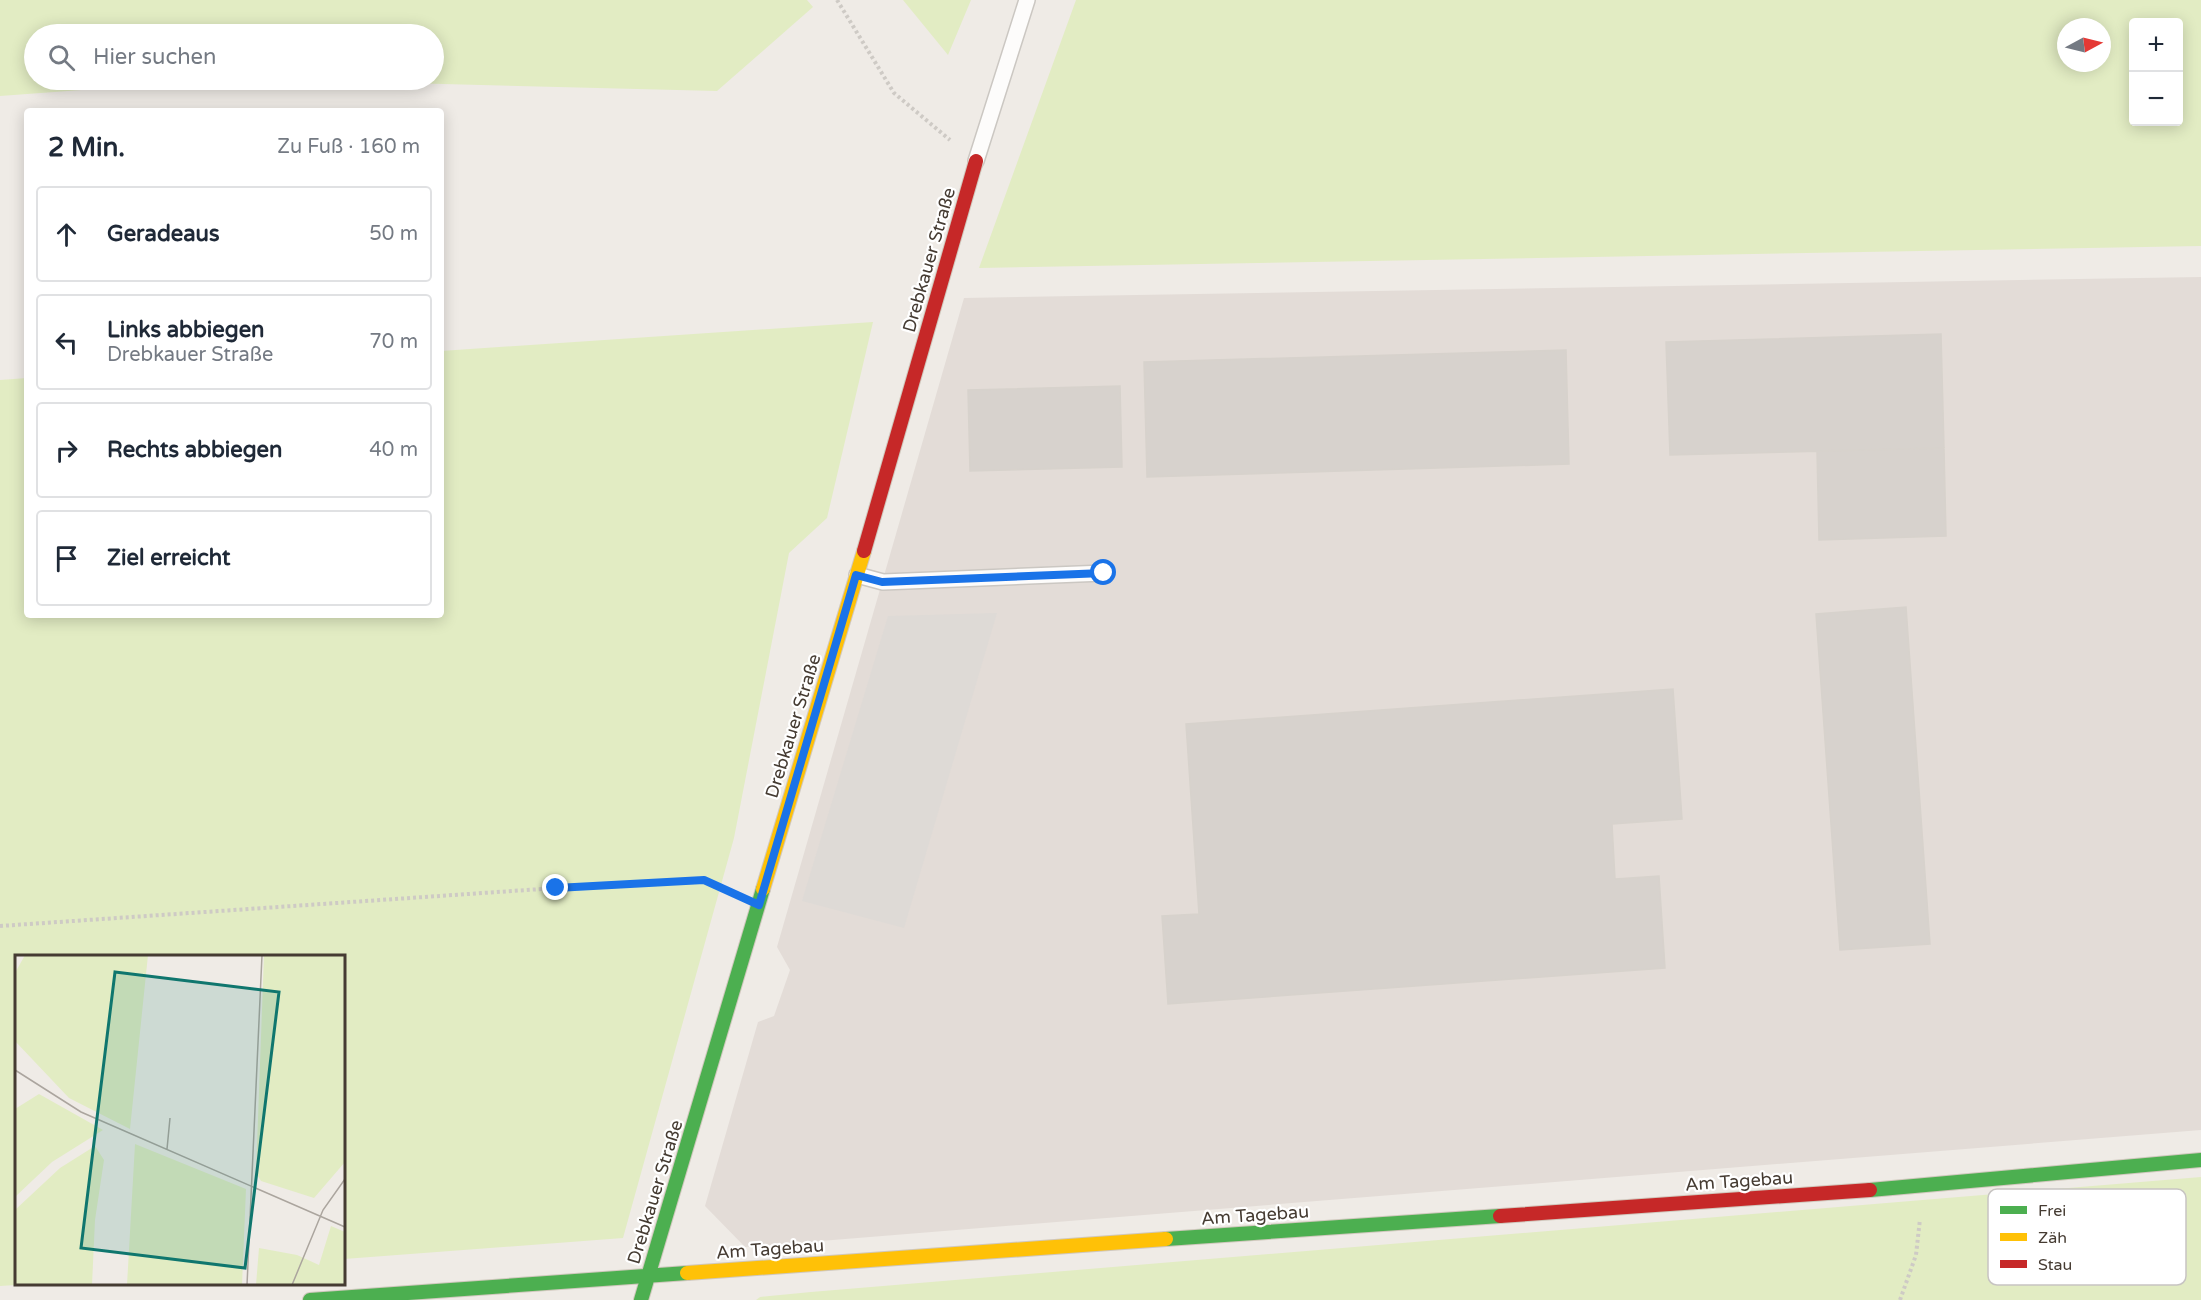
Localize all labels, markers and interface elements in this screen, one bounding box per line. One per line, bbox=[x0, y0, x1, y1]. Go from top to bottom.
north arrow bbox=[2057, 18, 2111, 72]
map controls bbox=[2129, 18, 2183, 126]
button: + bbox=[2129, 18, 2183, 72]
search box bbox=[24, 24, 444, 90]
icon: search bbox=[45, 41, 78, 74]
text: Hier suchen bbox=[93, 44, 216, 70]
button: − bbox=[2129, 72, 2183, 126]
text: 2 Min. bbox=[48, 132, 125, 163]
text: Zu Fuß · 160 m bbox=[277, 135, 420, 159]
street label: Drebkauer Straße bbox=[898, 185, 960, 335]
icon: ahead bbox=[50, 218, 83, 251]
text: Geradeaus bbox=[107, 221, 219, 247]
text: 50 m bbox=[369, 222, 418, 246]
text: Links abbiegen bbox=[107, 317, 265, 343]
icon: left bbox=[50, 326, 83, 359]
text: 70 m bbox=[369, 330, 418, 354]
text: Drebkauer Straße bbox=[107, 343, 273, 367]
icon: right bbox=[50, 434, 83, 467]
text: Rechts abbiegen bbox=[107, 437, 282, 463]
text: 40 m bbox=[369, 438, 418, 462]
icon: arrive bbox=[50, 542, 83, 575]
text: Ziel erreicht bbox=[107, 545, 230, 571]
route start bbox=[1090, 559, 1116, 585]
street label: Drebkauer Straße bbox=[761, 651, 825, 801]
route end bbox=[542, 874, 568, 900]
inset map bbox=[15, 955, 345, 1285]
street label: Drebkauer Straße bbox=[623, 1117, 687, 1267]
street label: Am Tagebau bbox=[1684, 1166, 1794, 1196]
legend bbox=[1988, 1189, 2186, 1285]
street label: Am Tagebau bbox=[1200, 1200, 1310, 1230]
text: Frei bbox=[2038, 1201, 2066, 1221]
text: Zäh bbox=[2038, 1228, 2067, 1248]
street label: Am Tagebau bbox=[715, 1234, 825, 1264]
text: Stau bbox=[2038, 1255, 2072, 1275]

